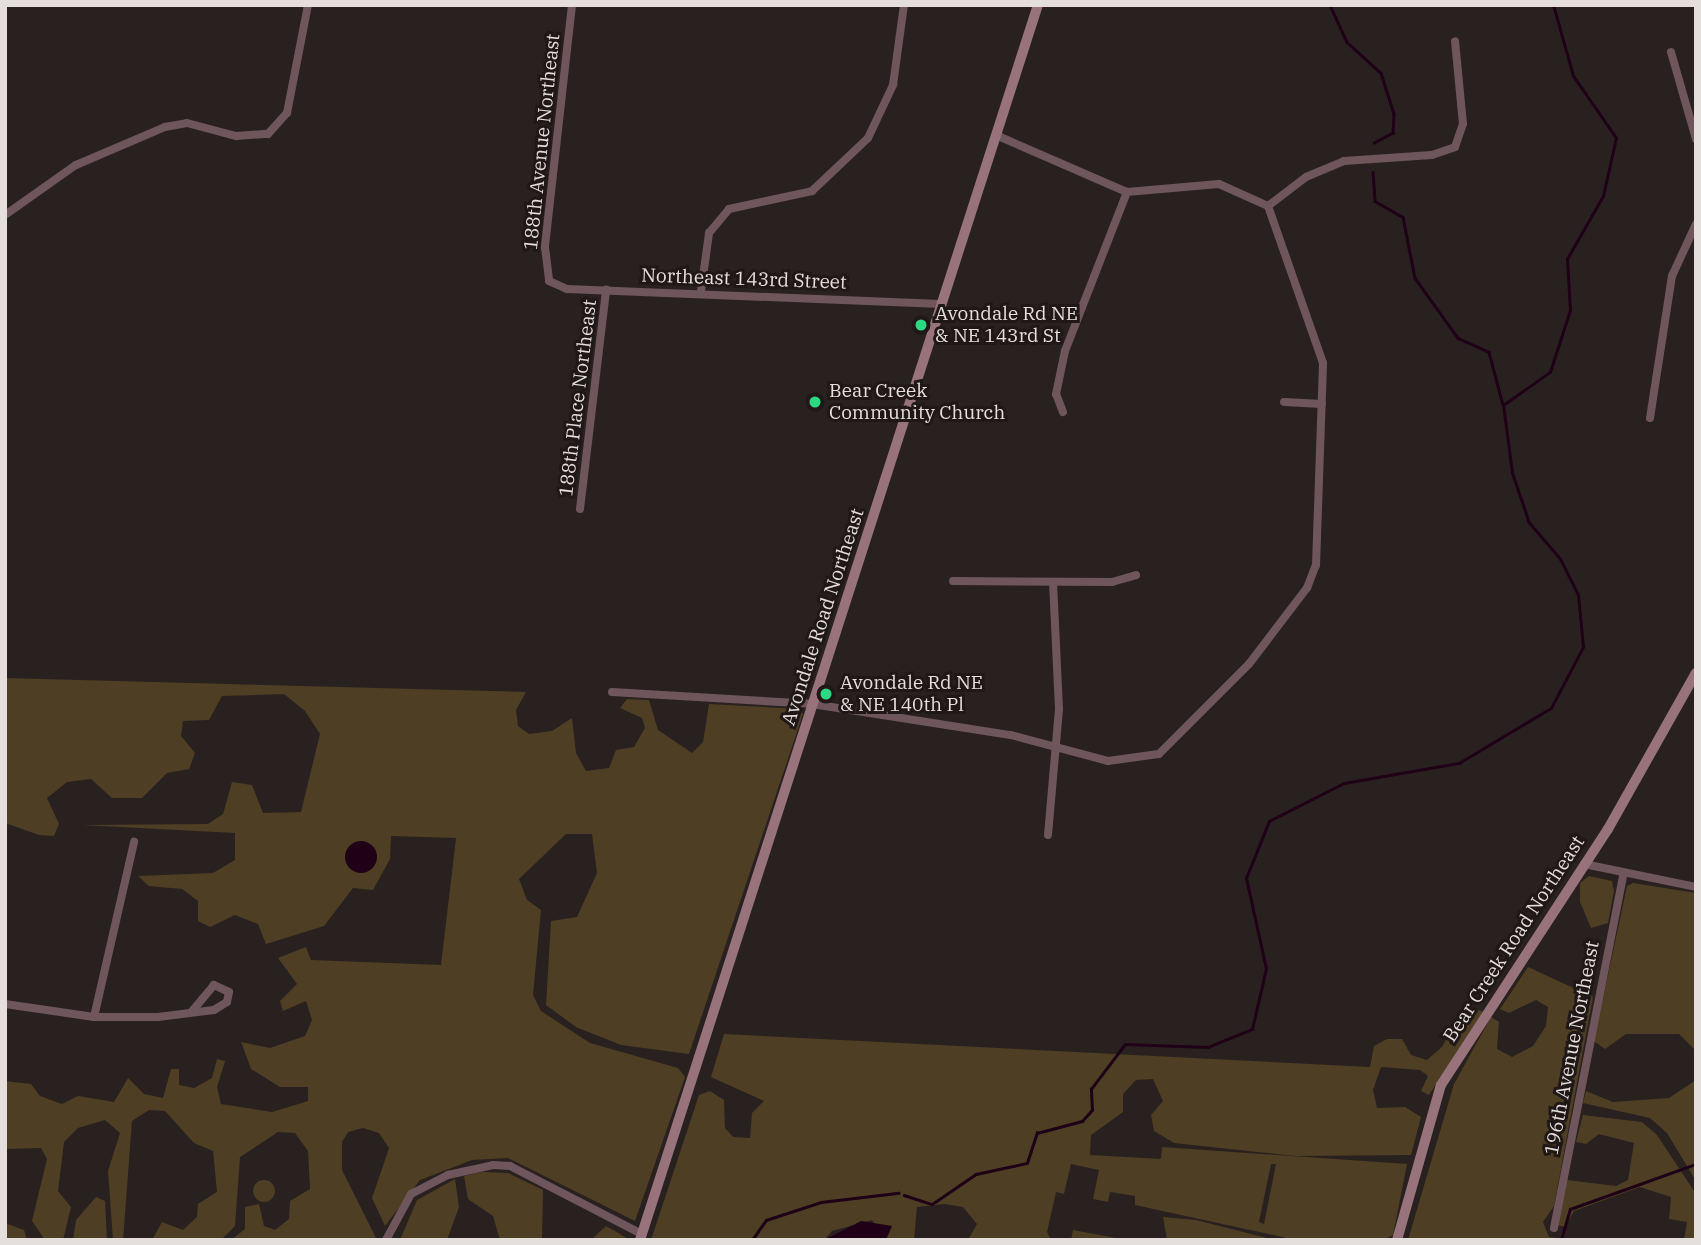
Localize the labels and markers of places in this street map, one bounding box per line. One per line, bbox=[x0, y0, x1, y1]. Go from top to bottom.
place label: Avondale Rd NE & NE 143rd St bbox=[935, 303, 1078, 347]
marker: Avondale Rd NE & NE 143rd St bbox=[913, 317, 929, 333]
place label: Bear Creek Community Church bbox=[829, 380, 1005, 424]
marker: Bear Creek Community Church bbox=[807, 394, 823, 410]
place label: Avondale Rd NE & NE 140th Pl bbox=[840, 672, 983, 716]
marker: Avondale Rd NE & NE 140th Pl bbox=[818, 686, 834, 702]

